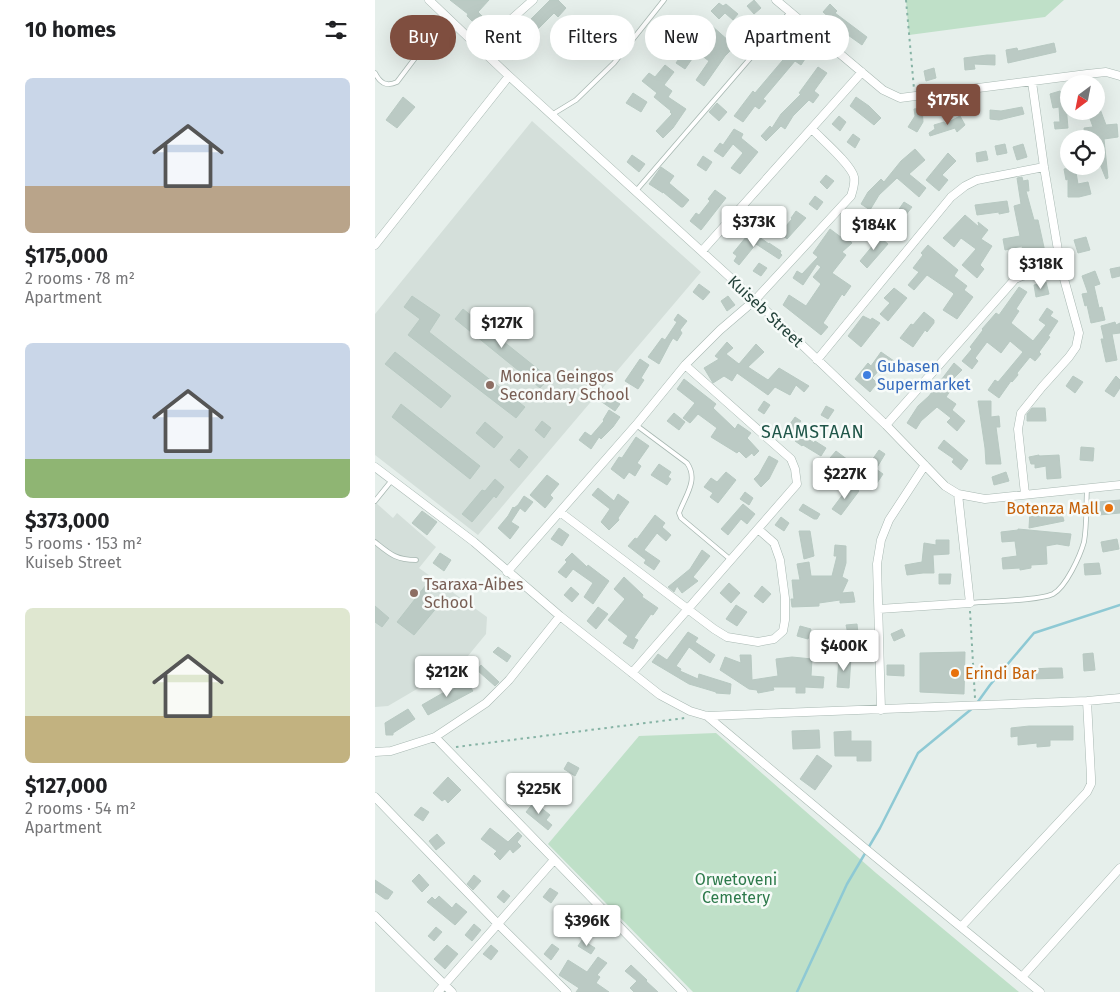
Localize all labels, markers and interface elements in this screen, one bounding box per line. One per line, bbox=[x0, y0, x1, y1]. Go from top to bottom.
chip: Buy bbox=[390, 15, 456, 60]
chip: Rent bbox=[466, 15, 540, 60]
chip: Filters bbox=[550, 15, 635, 60]
chip: New bbox=[645, 15, 716, 60]
chip: Apartment bbox=[726, 15, 849, 60]
icon: filters bbox=[322, 16, 350, 44]
text: 10 homes bbox=[25, 17, 116, 43]
north arrow bbox=[1060, 75, 1105, 120]
map controls bbox=[1060, 75, 1105, 175]
pin: $175K bbox=[913, 84, 983, 126]
text: $175K bbox=[927, 90, 969, 109]
icon: home bbox=[143, 111, 233, 201]
button: locate bbox=[1060, 130, 1105, 175]
pin: $373K bbox=[719, 206, 789, 248]
pin: $184K bbox=[839, 208, 909, 251]
text: $373K bbox=[733, 212, 775, 231]
text: $184K bbox=[852, 215, 896, 234]
text: $175,000 bbox=[25, 243, 108, 269]
pin: $318K bbox=[1006, 248, 1076, 290]
text: $318K bbox=[1019, 254, 1063, 273]
text: 2 rooms · 78 m² bbox=[25, 269, 135, 288]
street label: Kuiseb Street bbox=[724, 272, 808, 351]
text: Apartment bbox=[25, 288, 102, 307]
pin: $127K bbox=[467, 306, 537, 349]
text: $127K bbox=[481, 313, 523, 332]
place label: Gubasen Supermarket bbox=[877, 357, 971, 394]
place label: Monica Geingos Secondary School bbox=[500, 367, 629, 404]
marker: Gubasen Supermarket bbox=[861, 369, 873, 381]
icon: home bbox=[143, 376, 233, 466]
marker: Monica Geingos Secondary School bbox=[484, 379, 496, 391]
district label: SAAMSTAAN bbox=[761, 421, 865, 443]
pin: $227K bbox=[810, 458, 880, 500]
text: $227K bbox=[824, 464, 866, 483]
place label: Botenza Mall bbox=[1006, 499, 1099, 518]
marker: Botenza Mall bbox=[1103, 502, 1115, 514]
text: $373,000 bbox=[25, 508, 110, 534]
text: 5 rooms · 153 m² bbox=[25, 534, 142, 553]
text: Kuiseb Street bbox=[25, 553, 121, 572]
place label: Tsaraxa-Aibes School bbox=[424, 575, 524, 612]
marker: Tsaraxa-Aibes School bbox=[408, 587, 420, 599]
pin: $400K bbox=[809, 630, 879, 672]
text: $400K bbox=[821, 636, 867, 655]
icon: home bbox=[143, 641, 233, 731]
pin: $212K bbox=[412, 656, 482, 698]
text: $212K bbox=[426, 662, 468, 681]
place label: Erindi Bar bbox=[965, 664, 1037, 683]
marker: Erindi Bar bbox=[949, 667, 961, 679]
pin: $225K bbox=[504, 772, 574, 815]
text: $127,000 bbox=[25, 773, 108, 799]
text: $225K bbox=[517, 779, 561, 798]
text: 2 rooms · 54 m² bbox=[25, 799, 136, 818]
text: Apartment bbox=[25, 818, 102, 837]
park label: Orwetoveni Cemetery bbox=[695, 870, 777, 907]
pin: $396K bbox=[552, 904, 622, 947]
text: $396K bbox=[564, 911, 610, 930]

